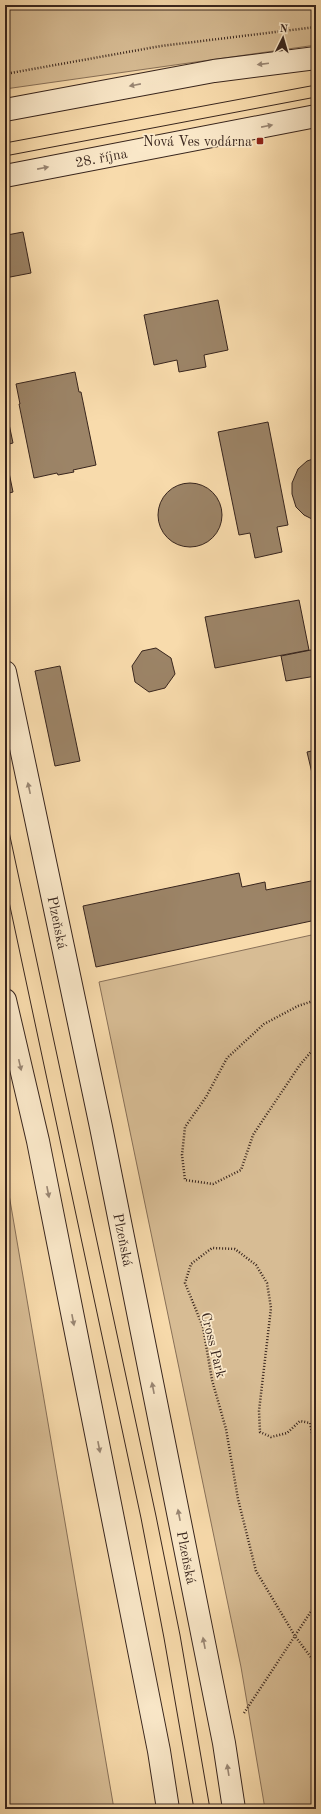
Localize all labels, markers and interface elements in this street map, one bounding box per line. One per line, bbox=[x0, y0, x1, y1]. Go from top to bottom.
north arrow bbox=[263, 18, 303, 58]
text: N bbox=[279, 24, 289, 35]
one-way arrow bbox=[257, 61, 269, 68]
one-way arrow bbox=[129, 82, 141, 88]
one-way arrow bbox=[261, 122, 273, 128]
place label: Nová Ves vodárna bbox=[143, 135, 252, 149]
marker: Nová Ves vodárna bbox=[255, 136, 265, 146]
street label: 28. října bbox=[74, 147, 129, 170]
one-way arrow bbox=[37, 165, 49, 171]
one-way arrow bbox=[26, 782, 32, 794]
street label: Plzeňská bbox=[44, 895, 69, 951]
one-way arrow bbox=[18, 1059, 24, 1072]
one-way arrow bbox=[45, 1186, 51, 1198]
street label: Plzeňská bbox=[110, 1212, 135, 1268]
street label: Cross Park bbox=[198, 1311, 228, 1379]
one-way arrow bbox=[71, 1314, 77, 1326]
one-way arrow bbox=[150, 1382, 156, 1394]
one-way arrow bbox=[96, 1441, 102, 1453]
one-way arrow bbox=[175, 1509, 181, 1521]
street label: Plzeňská bbox=[174, 1530, 198, 1585]
one-way arrow bbox=[201, 1637, 207, 1649]
one-way arrow bbox=[225, 1764, 231, 1777]

